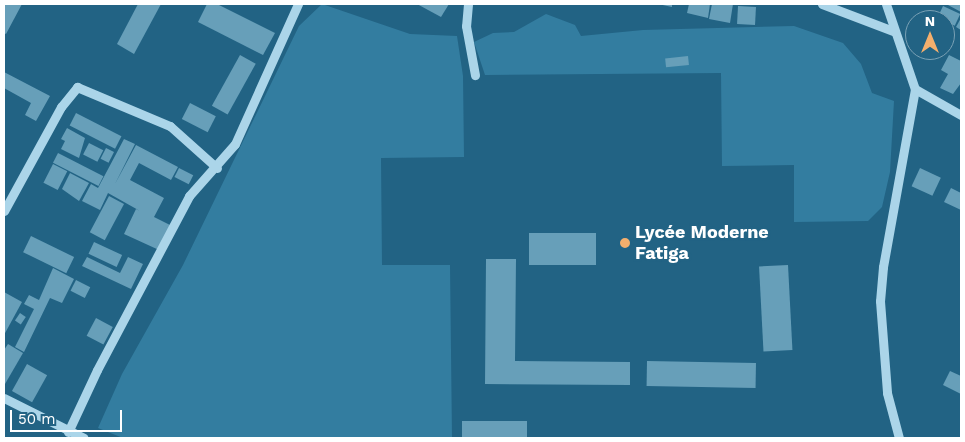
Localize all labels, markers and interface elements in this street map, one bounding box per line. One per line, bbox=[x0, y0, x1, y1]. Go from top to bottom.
north arrow bbox=[905, 10, 955, 60]
text: N bbox=[925, 13, 935, 29]
place label: Lycée Moderne Fatiga bbox=[635, 222, 769, 264]
marker: Lycée Moderne Fatiga bbox=[619, 237, 631, 249]
scale bar bbox=[12, 400, 125, 432]
text: 50 m bbox=[18, 410, 55, 428]

